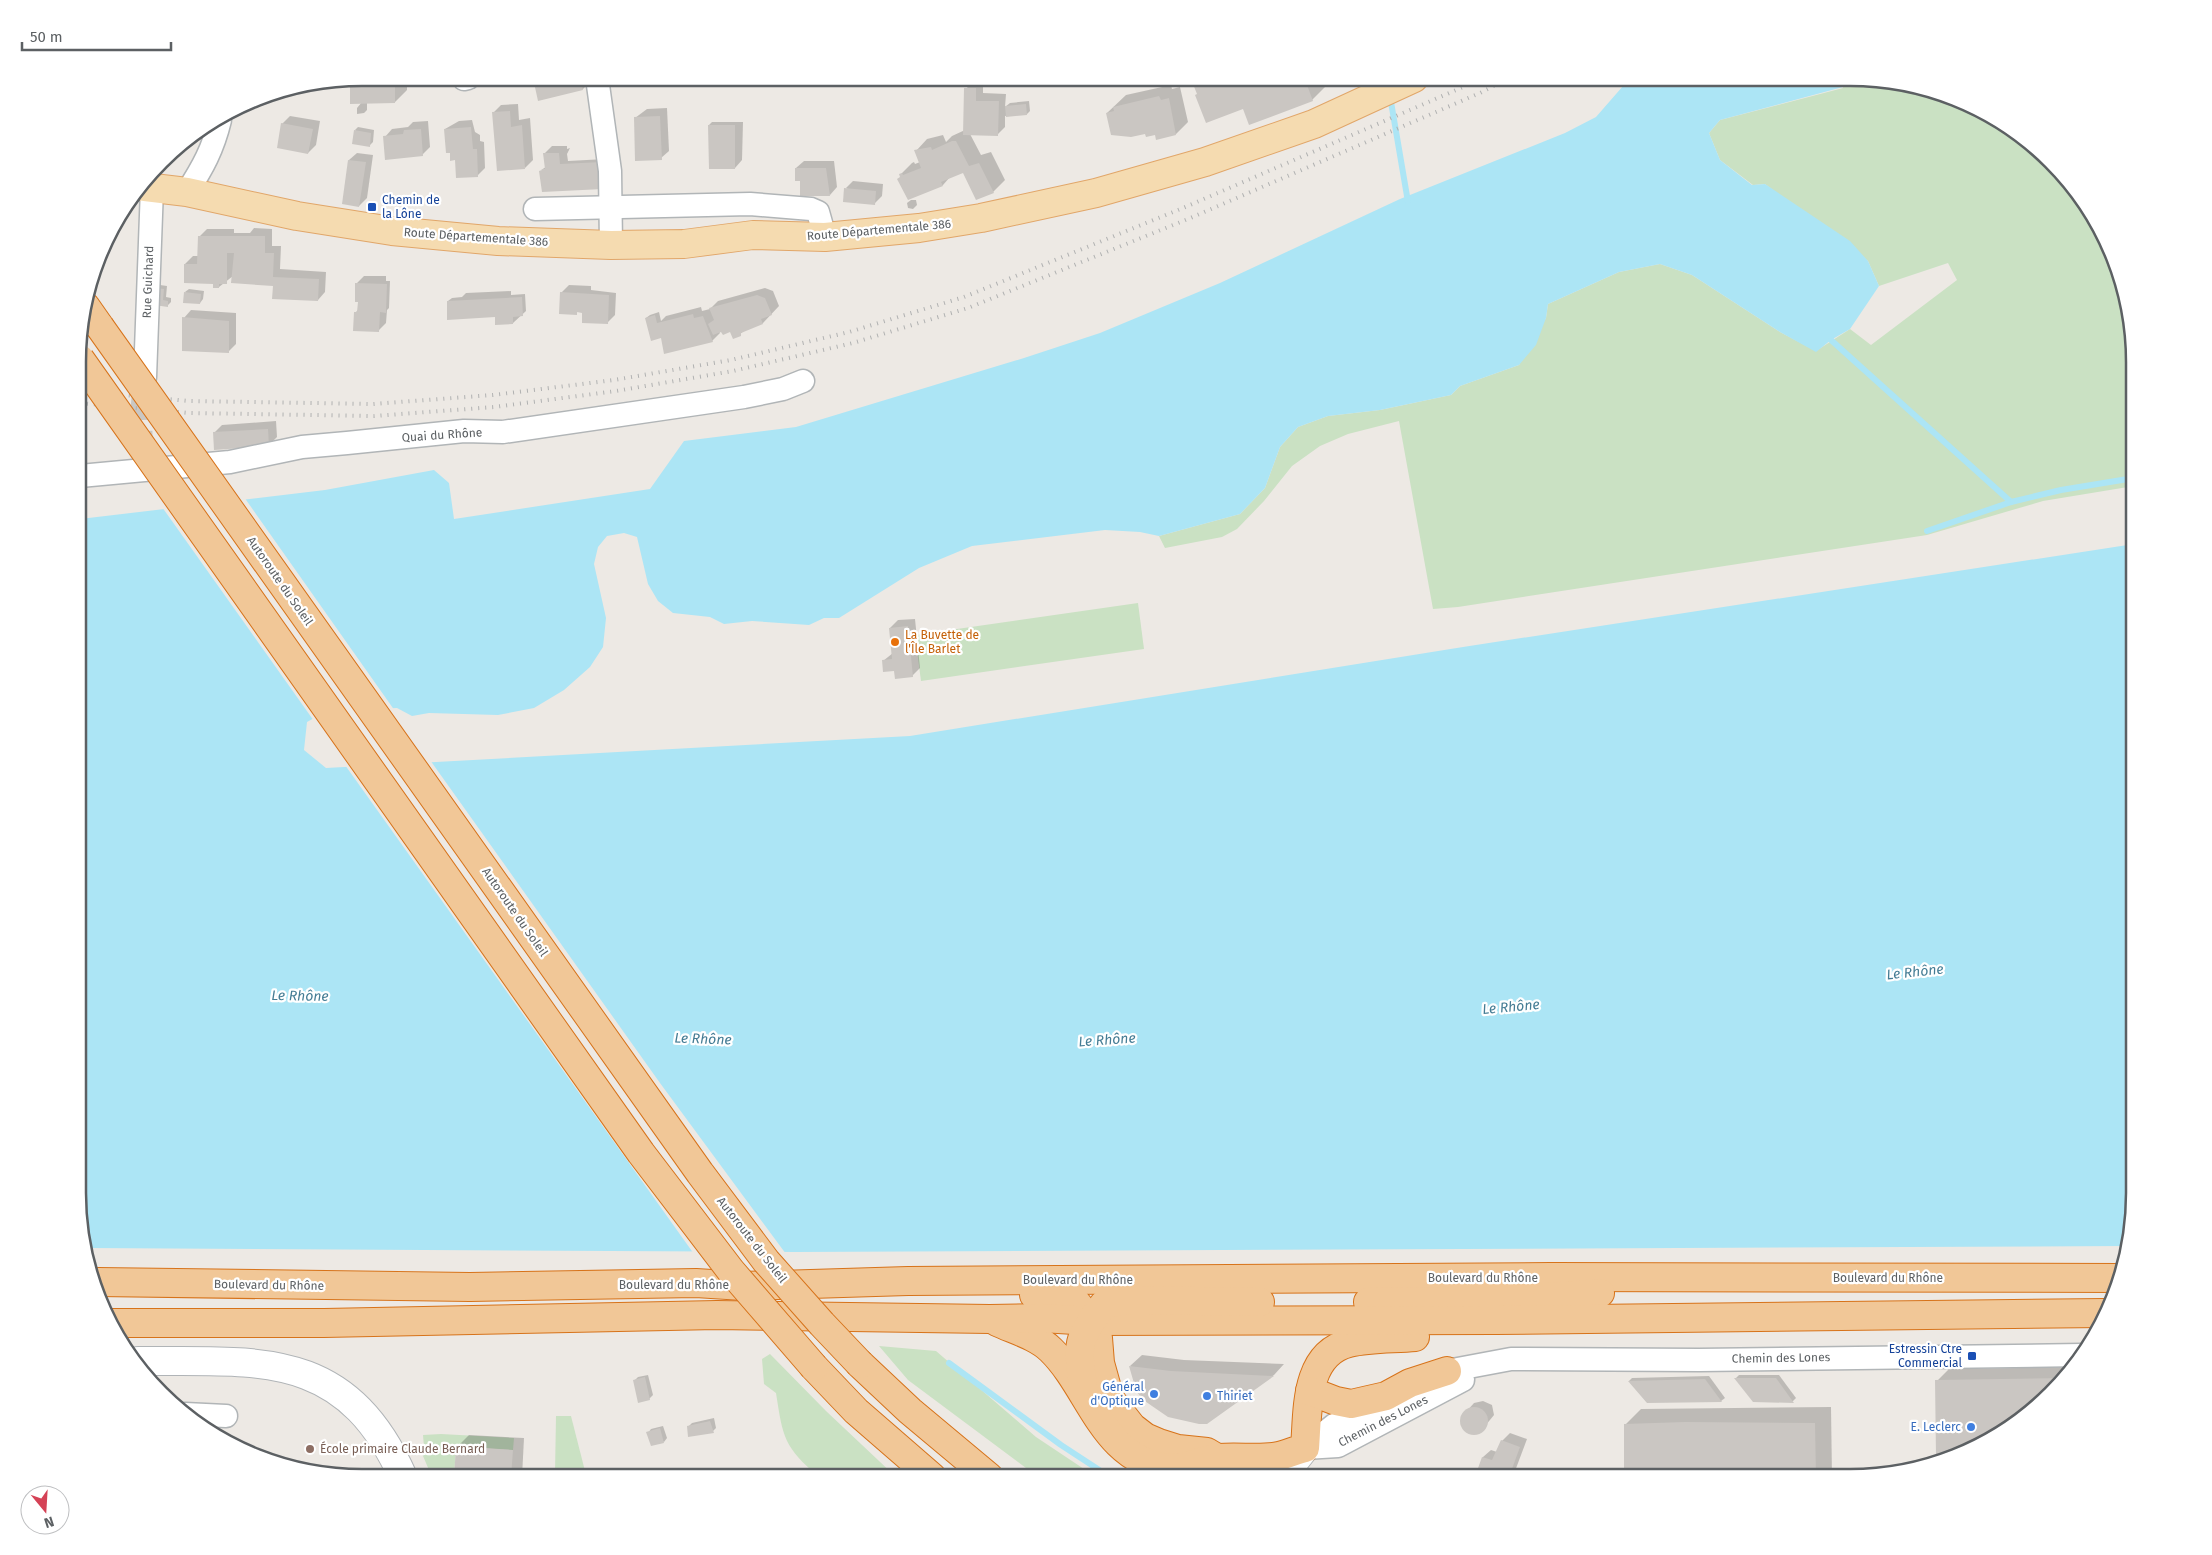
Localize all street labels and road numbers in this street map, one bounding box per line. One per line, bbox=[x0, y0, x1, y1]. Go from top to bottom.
street label: Route Départementale 386 bbox=[806, 217, 952, 243]
street label: Route Départementale 386 bbox=[403, 225, 549, 249]
street label: Rue Guichard bbox=[140, 245, 156, 319]
street label: Quai du Rhône bbox=[401, 425, 483, 445]
street label: Autoroute du Soleil bbox=[244, 534, 316, 628]
street label: Autoroute du Soleil bbox=[479, 865, 551, 959]
street label: Autoroute du Soleil bbox=[714, 1194, 790, 1286]
street label: Boulevard du Rhône bbox=[1428, 1271, 1538, 1285]
street label: Boulevard du Rhône bbox=[1833, 1271, 1943, 1285]
street label: Boulevard du Rhône bbox=[1023, 1273, 1133, 1287]
street label: Boulevard du Rhône bbox=[214, 1277, 324, 1293]
street label: Boulevard du Rhône bbox=[619, 1278, 729, 1292]
street label: Chemin des Lones bbox=[1732, 1350, 1831, 1366]
street label: Chemin des Lones bbox=[1336, 1392, 1430, 1450]

